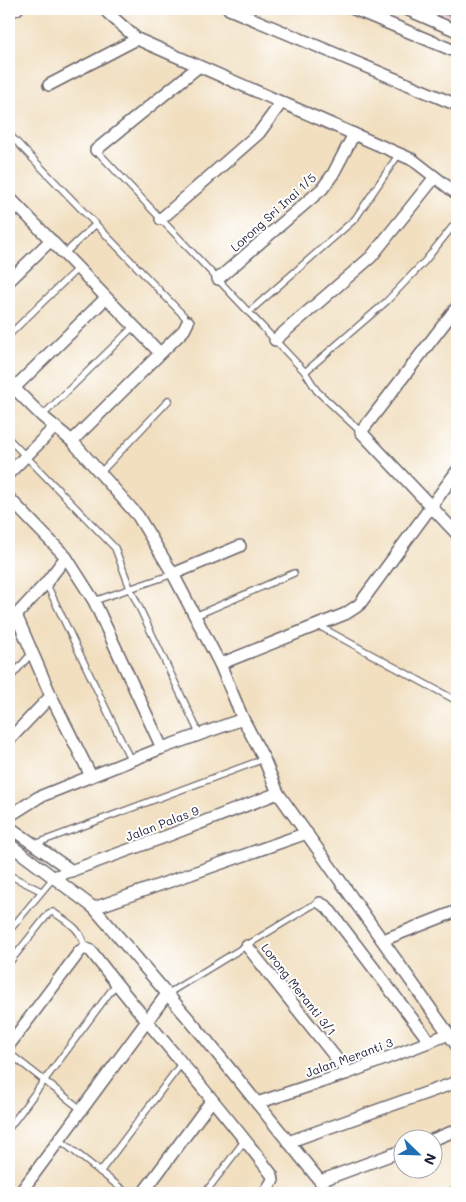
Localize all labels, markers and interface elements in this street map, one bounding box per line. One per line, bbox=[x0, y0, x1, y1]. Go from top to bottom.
street label: Lorong Sri Inai 1/5 bbox=[227, 169, 319, 255]
street label: Jalan Palas 9 bbox=[123, 802, 201, 844]
street label: Lorong Meranti 3/1 bbox=[258, 940, 340, 1038]
street label: Jalan Meranti 3 bbox=[303, 1034, 395, 1080]
north arrow bbox=[394, 1130, 444, 1180]
text: N bbox=[420, 1151, 441, 1168]

